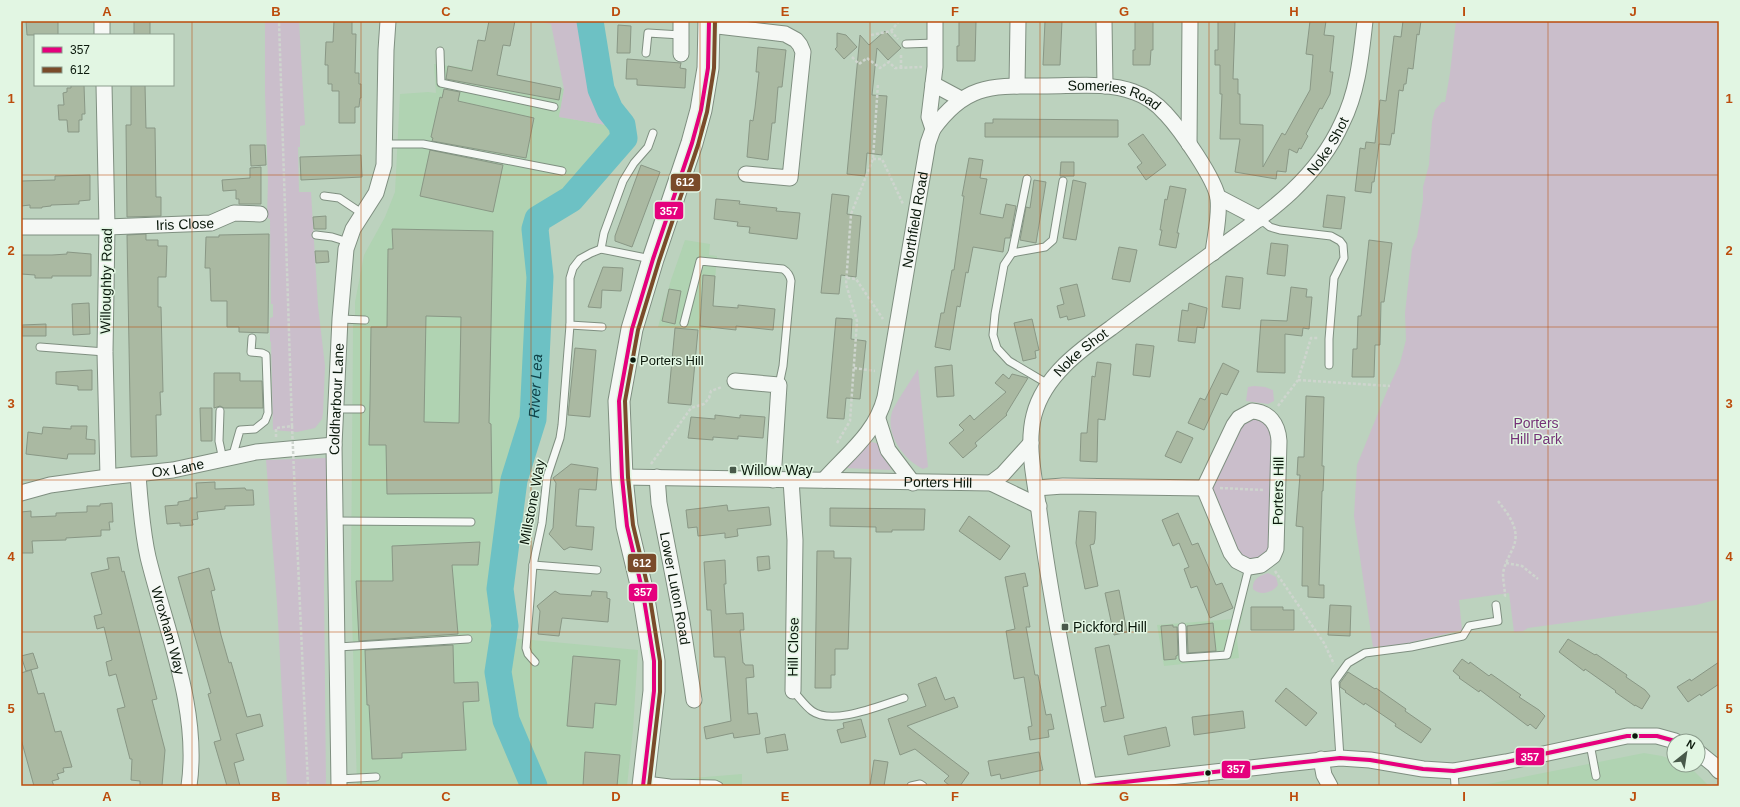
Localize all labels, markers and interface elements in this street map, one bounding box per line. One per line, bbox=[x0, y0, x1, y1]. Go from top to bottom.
text: A bbox=[102, 4, 112, 19]
text: B bbox=[271, 4, 281, 19]
text: C bbox=[441, 4, 451, 19]
text: D bbox=[611, 4, 621, 19]
text: E bbox=[781, 4, 790, 19]
text: F bbox=[951, 4, 959, 19]
text: G bbox=[1119, 4, 1129, 19]
text: H bbox=[1289, 4, 1299, 19]
text: I bbox=[1462, 4, 1466, 19]
text: J bbox=[1629, 4, 1637, 19]
legend bbox=[34, 34, 174, 86]
text: 357 bbox=[70, 43, 90, 57]
text: 612 bbox=[70, 63, 90, 77]
street label: Someries Road bbox=[1067, 77, 1164, 113]
text: 1 bbox=[7, 91, 15, 106]
text: 1 bbox=[1725, 91, 1733, 106]
street label: Noke Shot bbox=[1303, 114, 1352, 178]
street label: Northfield Road bbox=[899, 170, 931, 269]
line badge: 612 bbox=[670, 173, 701, 192]
text: 612 bbox=[676, 176, 694, 188]
line badge: 357 bbox=[654, 201, 684, 220]
text: 357 bbox=[660, 205, 678, 217]
street label: Iris Close bbox=[155, 215, 215, 233]
street label: Willoughby Road bbox=[97, 228, 115, 334]
text: 2 bbox=[7, 243, 15, 258]
text: 2 bbox=[1725, 243, 1733, 258]
street label: Noke Shot bbox=[1050, 325, 1111, 379]
street label: Coldharbour Lane bbox=[326, 342, 347, 455]
place label: Porters Hill bbox=[640, 353, 704, 368]
water label: River Lea bbox=[525, 354, 545, 419]
marker: Porters Hill bbox=[628, 355, 638, 365]
text: 3 bbox=[7, 396, 15, 411]
text: 3 bbox=[1725, 396, 1733, 411]
park label: Porters Hill Park bbox=[1510, 415, 1563, 447]
street label: Ox Lane bbox=[151, 455, 206, 480]
street label: Porters Hill bbox=[1269, 457, 1287, 525]
street label: Millstone Way bbox=[516, 458, 548, 546]
place label: Willow Way bbox=[741, 462, 813, 478]
marker: Willow Way bbox=[728, 465, 738, 475]
street label: Porters Hill bbox=[904, 474, 972, 491]
street label: Lower Luton Road bbox=[657, 531, 693, 646]
text: 4 bbox=[7, 549, 15, 564]
text: 4 bbox=[1725, 549, 1733, 564]
line badge: 612 bbox=[627, 553, 657, 573]
text: 612 bbox=[633, 557, 651, 569]
line badge: 357 bbox=[628, 583, 658, 602]
street label: Wroxham Way bbox=[148, 585, 188, 676]
text: 357 bbox=[634, 586, 652, 598]
street label: Hill Close bbox=[784, 617, 802, 677]
place label: Pickford Hill bbox=[1073, 619, 1147, 635]
marker: Pickford Hill bbox=[1060, 622, 1070, 632]
text: 5 bbox=[7, 701, 15, 716]
text: 5 bbox=[1725, 701, 1733, 716]
unlabelled marker bbox=[1630, 731, 1640, 741]
north arrow bbox=[1666, 733, 1706, 773]
text: N bbox=[1685, 737, 1697, 752]
line badge: 357 bbox=[1515, 747, 1545, 766]
text: 357 bbox=[1521, 751, 1539, 763]
line badge: 357 bbox=[1221, 760, 1251, 779]
text: 357 bbox=[1227, 763, 1245, 775]
unlabelled marker bbox=[1203, 768, 1213, 778]
text: A bbox=[102, 789, 112, 804]
text: B bbox=[271, 789, 281, 804]
text: C bbox=[441, 789, 451, 804]
text: D bbox=[611, 789, 621, 804]
text: E bbox=[781, 789, 790, 804]
text: F bbox=[951, 789, 959, 804]
text: G bbox=[1119, 789, 1129, 804]
text: H bbox=[1289, 789, 1299, 804]
text: I bbox=[1462, 789, 1466, 804]
text: J bbox=[1629, 789, 1637, 804]

